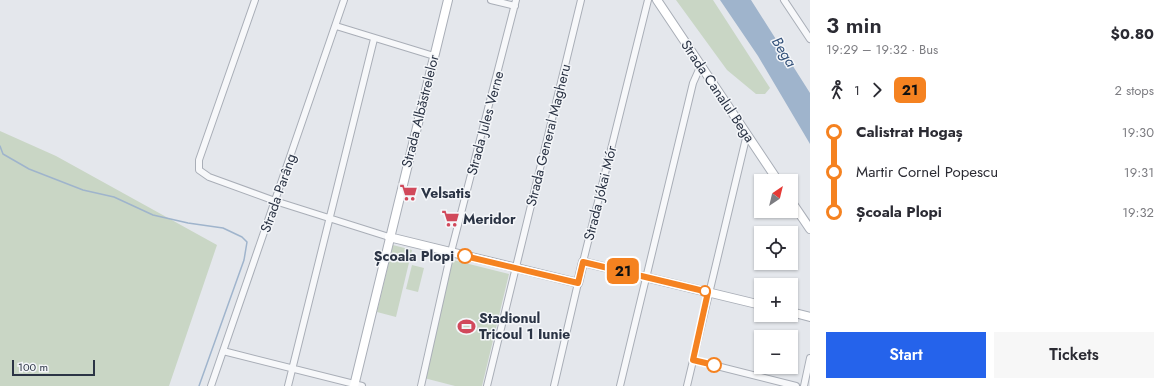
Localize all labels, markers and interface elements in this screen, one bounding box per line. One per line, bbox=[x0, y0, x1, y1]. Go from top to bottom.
text: 3 min bbox=[826, 9, 882, 41]
text: $0.80 bbox=[1111, 23, 1154, 45]
water label: Bega bbox=[766, 33, 802, 72]
street label: Strada Canalul Bega bbox=[676, 36, 760, 146]
text: 19:29 – 19:32 · Bus bbox=[826, 40, 938, 59]
street label: Strada Albăstrelelor bbox=[396, 52, 444, 170]
street label: Strada General Magheru bbox=[521, 62, 575, 208]
street label: Strada Jules Verne bbox=[461, 69, 509, 177]
icon: walk bbox=[826, 79, 848, 101]
icon: forward bbox=[866, 79, 888, 101]
text: 21 bbox=[902, 80, 918, 100]
text: 1 bbox=[854, 81, 860, 100]
text: 2 stops bbox=[1115, 81, 1154, 100]
text: Calistrat Hogaș bbox=[856, 121, 963, 143]
text: 19:30 bbox=[1122, 123, 1154, 142]
street label: Strada Jókai Mór bbox=[579, 143, 621, 242]
street label: Strada Parâng bbox=[255, 151, 301, 235]
text: Martir Cornel Popescu bbox=[856, 161, 998, 183]
text: 19:31 bbox=[1124, 163, 1154, 182]
north arrow bbox=[754, 174, 798, 218]
map controls bbox=[754, 174, 798, 374]
supermarket icon: Velsatis bbox=[398, 183, 418, 203]
place label: Velsatis bbox=[420, 183, 471, 203]
text: Școala Plopi bbox=[856, 201, 942, 223]
text: 19:32 bbox=[1122, 203, 1154, 222]
supermarket icon: Meridor bbox=[440, 209, 460, 229]
place label: Meridor bbox=[463, 209, 516, 229]
button: locate bbox=[754, 226, 798, 270]
place label: Școala Plopi bbox=[374, 246, 454, 266]
marker: Școala Plopi bbox=[457, 248, 473, 264]
line badge: 21 bbox=[605, 258, 641, 284]
text: 21 bbox=[615, 261, 631, 281]
button: + bbox=[754, 278, 798, 322]
unlabelled marker bbox=[699, 285, 711, 297]
place label: Stadionul Tricoul 1 Iunie bbox=[479, 308, 570, 344]
sports icon: Stadionul Tricoul 1 Iunie bbox=[456, 316, 476, 336]
button: − bbox=[754, 330, 798, 374]
button: Start bbox=[826, 332, 986, 378]
button: Tickets bbox=[994, 332, 1154, 378]
unlabelled marker bbox=[706, 357, 722, 373]
scale bar bbox=[12, 358, 95, 377]
text: 100 m bbox=[18, 359, 48, 375]

